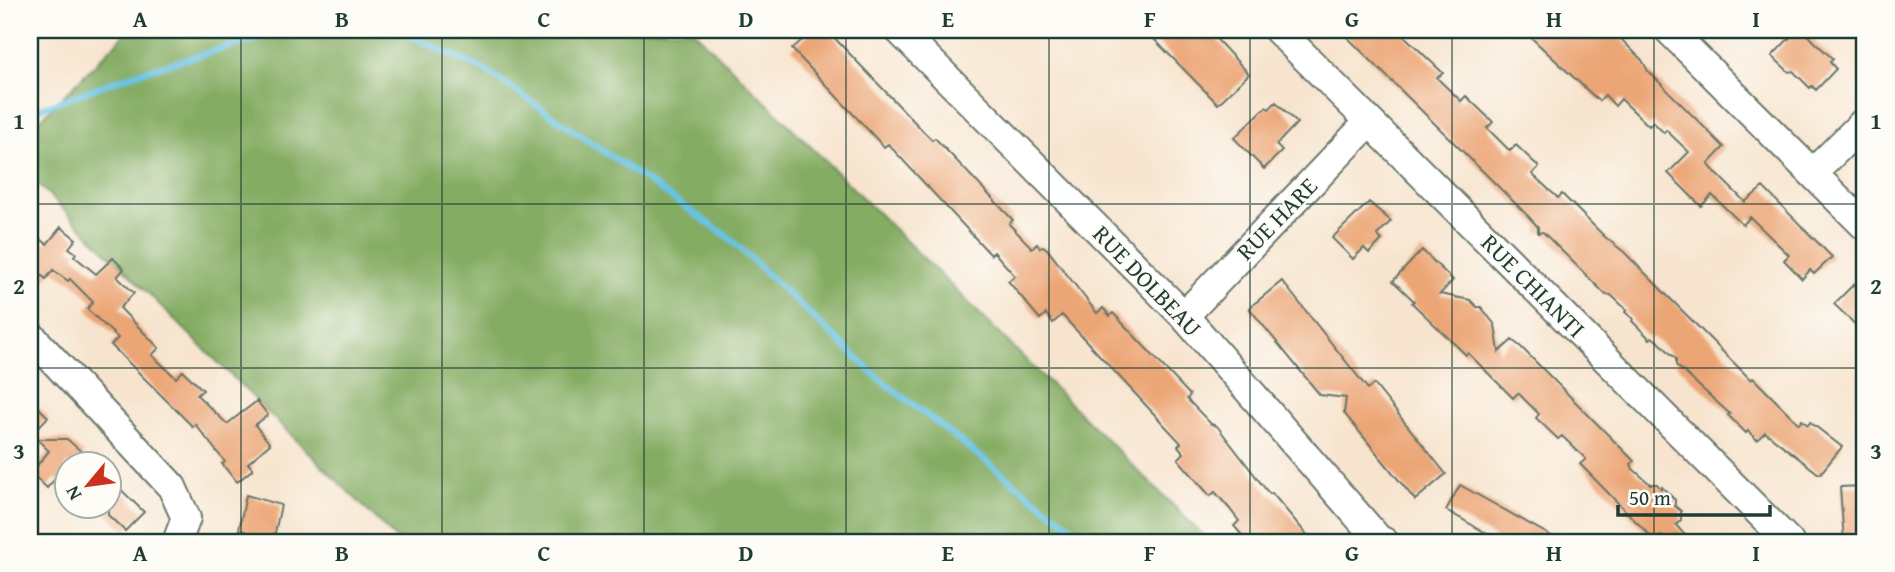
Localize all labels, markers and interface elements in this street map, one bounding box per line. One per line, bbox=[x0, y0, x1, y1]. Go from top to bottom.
text: A bbox=[133, 2, 148, 35]
text: B bbox=[335, 2, 349, 35]
text: C bbox=[537, 2, 551, 35]
text: D bbox=[739, 2, 754, 35]
text: E bbox=[942, 2, 954, 35]
text: F bbox=[1144, 2, 1156, 35]
text: G bbox=[1345, 2, 1359, 35]
text: H bbox=[1546, 2, 1562, 35]
text: I bbox=[1752, 2, 1760, 35]
text: 1 bbox=[13, 104, 25, 137]
text: 1 bbox=[1870, 104, 1882, 137]
street label: RUE HARE bbox=[1228, 169, 1325, 268]
street label: RUE DOLBEAU bbox=[1085, 217, 1210, 344]
street label: RUE CHIANTI bbox=[1473, 226, 1593, 346]
text: 2 bbox=[13, 269, 25, 302]
text: 2 bbox=[1870, 269, 1882, 302]
text: 3 bbox=[13, 434, 25, 467]
text: 3 bbox=[1870, 434, 1882, 467]
north arrow bbox=[52, 449, 122, 520]
scale bar bbox=[1618, 474, 1771, 518]
text: N bbox=[58, 481, 88, 506]
text: 50 m bbox=[1629, 482, 1671, 513]
text: A bbox=[133, 536, 148, 569]
text: B bbox=[335, 536, 349, 569]
text: C bbox=[537, 536, 551, 569]
text: D bbox=[739, 536, 754, 569]
text: E bbox=[942, 536, 954, 569]
text: F bbox=[1144, 536, 1156, 569]
text: G bbox=[1345, 536, 1359, 569]
text: H bbox=[1546, 536, 1562, 569]
text: I bbox=[1752, 536, 1760, 569]

